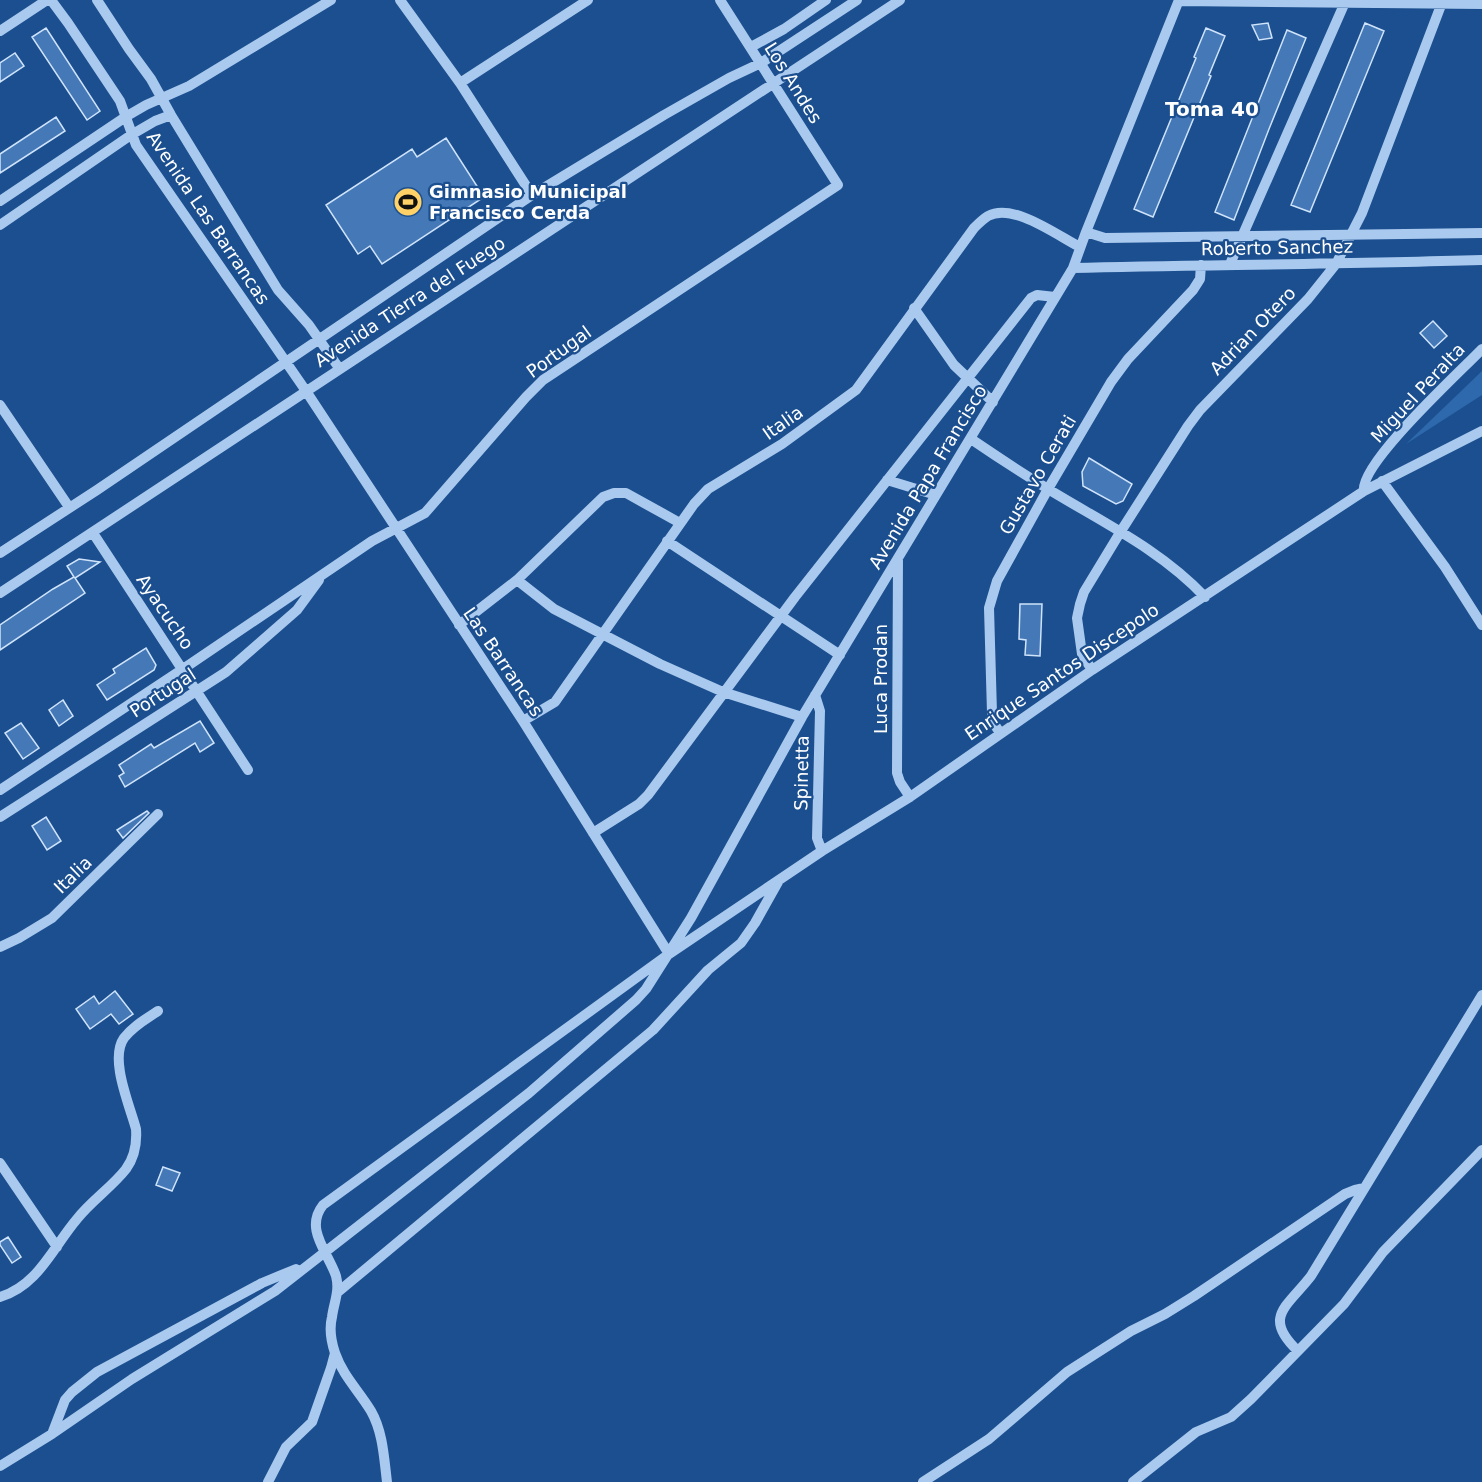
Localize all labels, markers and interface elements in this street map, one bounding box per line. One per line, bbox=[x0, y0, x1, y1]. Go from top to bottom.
street label: Los Andes bbox=[760, 38, 827, 127]
district label: Toma 40 bbox=[1165, 97, 1259, 121]
street label: Avenida Las Barrancas bbox=[143, 127, 274, 308]
place label: Gimnasio Municipal Francisco Cerda bbox=[429, 181, 627, 223]
sports icon: Gimnasio Municipal Francisco Cerda bbox=[392, 186, 424, 218]
street label: Avenida Tierra del Fuego bbox=[311, 232, 509, 371]
street label: Roberto Sanchez bbox=[1201, 236, 1353, 259]
street label: Adrian Otero bbox=[1205, 282, 1300, 379]
street label: Portugal bbox=[522, 321, 595, 382]
street label: Miguel Peralta bbox=[1366, 339, 1469, 447]
street label: Avenida Papa Francisco bbox=[864, 381, 991, 573]
street label: Italia bbox=[758, 401, 807, 444]
street label: Gustavo Cerati bbox=[995, 411, 1080, 538]
street label: Ayacucho bbox=[133, 570, 198, 653]
street label: Enrique Santos Discepolo bbox=[961, 599, 1163, 744]
street label: Las Barrancas bbox=[459, 603, 548, 720]
street label: Luca Prodan bbox=[870, 624, 891, 734]
street label: Portugal bbox=[126, 663, 200, 722]
street label: Spinetta bbox=[790, 735, 813, 811]
street label: Italia bbox=[49, 852, 96, 898]

